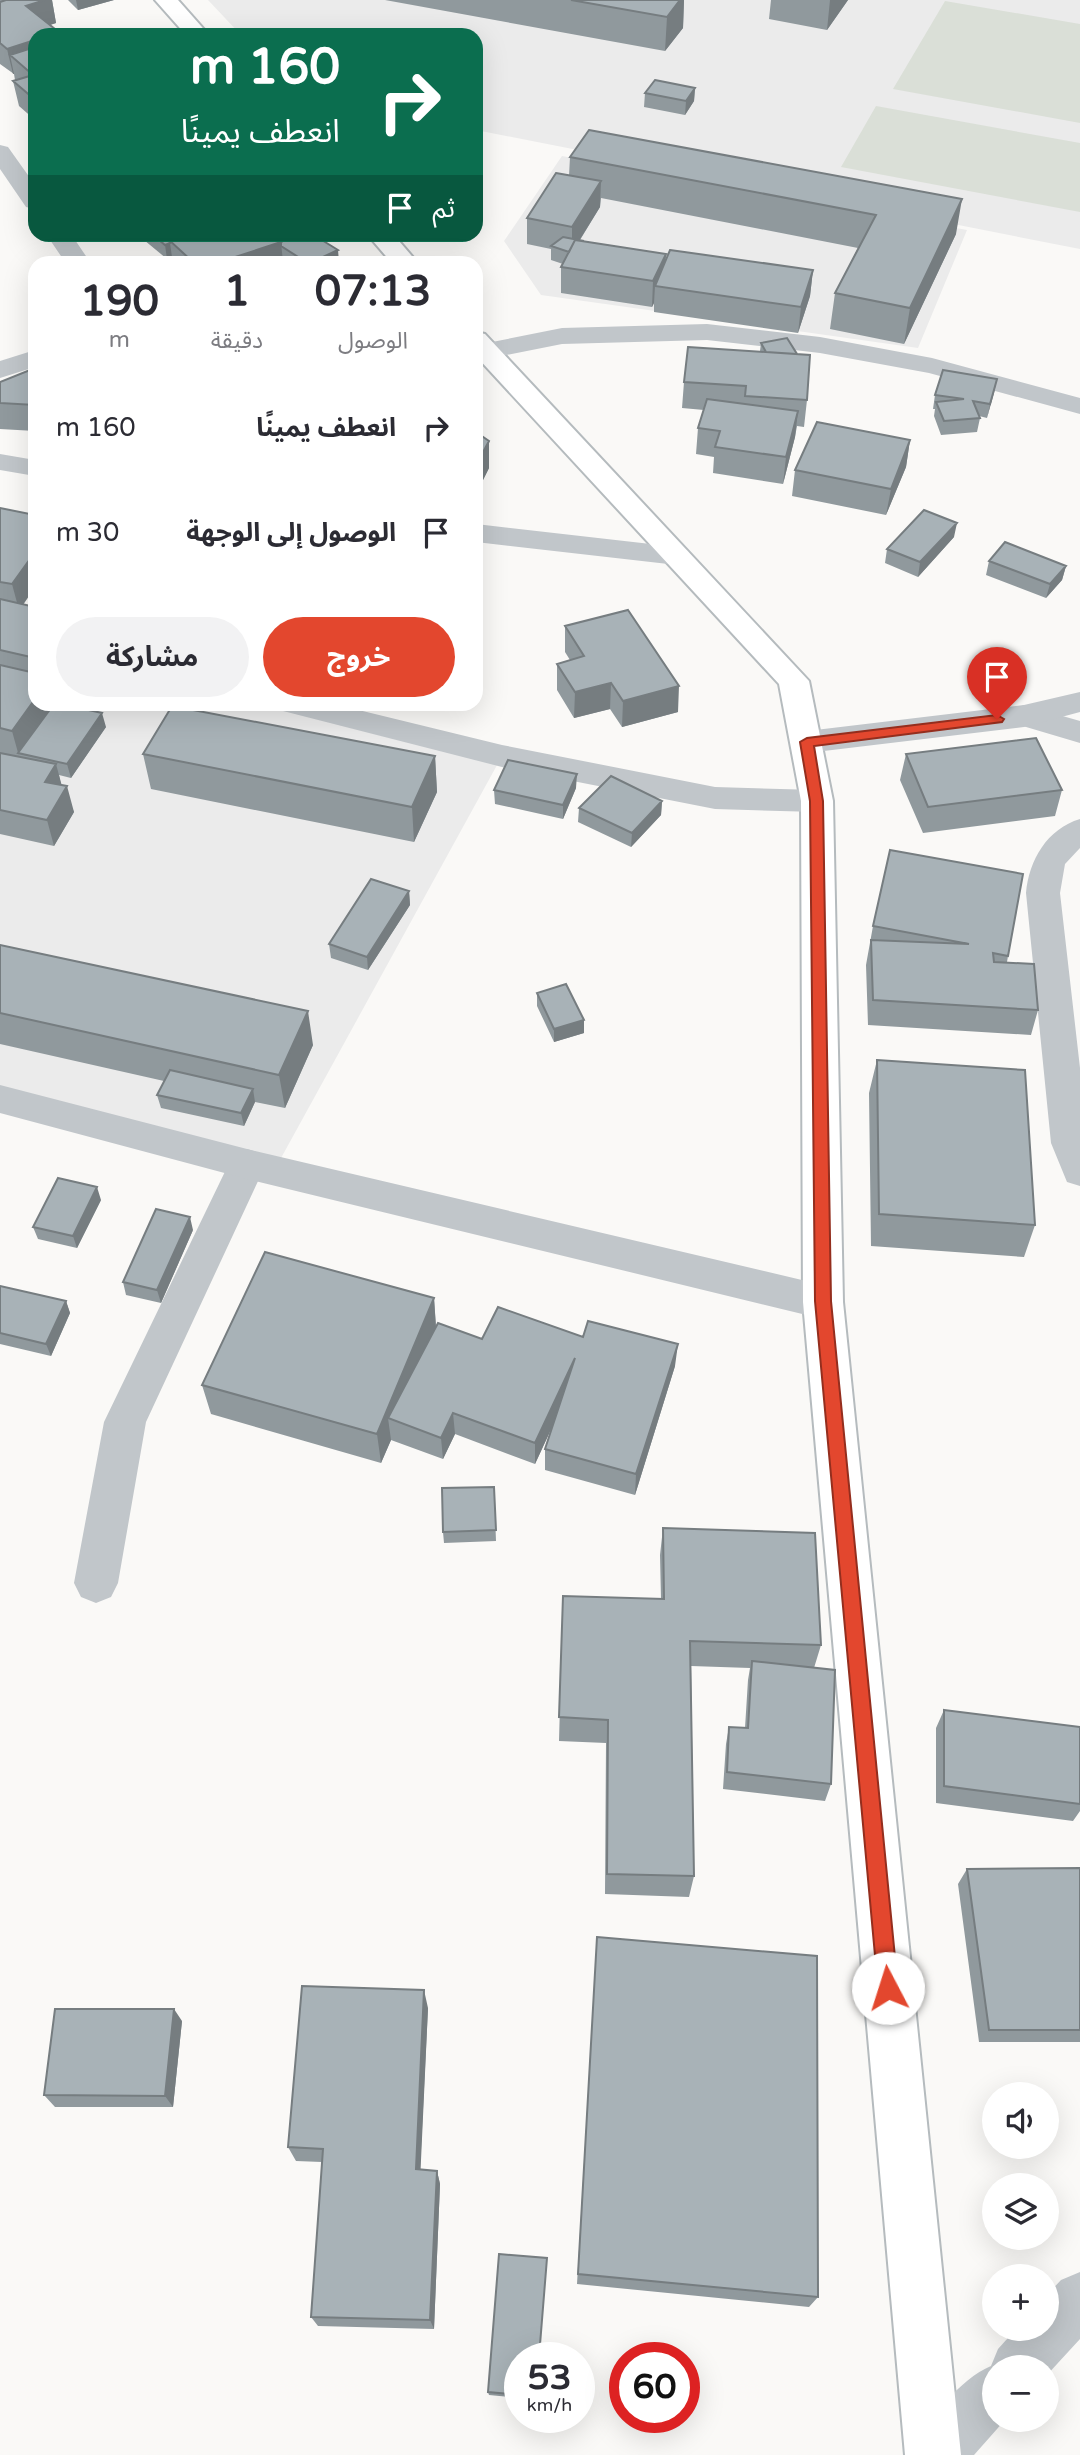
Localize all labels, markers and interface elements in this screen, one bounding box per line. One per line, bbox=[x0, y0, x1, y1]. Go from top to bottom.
text: 160 m bbox=[190, 38, 340, 97]
icon: right bbox=[364, 56, 455, 147]
text: انعطف يمينًا bbox=[181, 113, 340, 151]
icon: arrive bbox=[381, 189, 419, 227]
text: ثم bbox=[433, 193, 455, 224]
text: 1 bbox=[224, 266, 250, 317]
text: 07:13 bbox=[315, 266, 431, 317]
text: 190 bbox=[80, 276, 159, 327]
text: m bbox=[109, 326, 130, 354]
text: دقيقة bbox=[211, 327, 263, 355]
text: الوصول bbox=[338, 327, 408, 355]
icon: right bbox=[417, 409, 455, 447]
text: 160 m bbox=[56, 412, 136, 443]
text: انعطف يمينًا bbox=[256, 412, 396, 443]
icon: arrive bbox=[417, 514, 455, 552]
text: 30 m bbox=[56, 517, 119, 548]
text: الوصول إلى الوجهة bbox=[186, 517, 396, 548]
button: مشاركة bbox=[56, 617, 249, 697]
button: خروج bbox=[263, 617, 455, 697]
pin bbox=[967, 647, 1027, 719]
icon: arrive bbox=[978, 658, 1016, 696]
position arrow bbox=[851, 1951, 925, 2025]
map controls bbox=[982, 2082, 1059, 2432]
button: sound bbox=[982, 2082, 1059, 2159]
button: layers bbox=[982, 2173, 1059, 2250]
button: + bbox=[982, 2264, 1059, 2341]
speed limit sign: 60 bbox=[609, 2342, 700, 2433]
button: − bbox=[982, 2355, 1059, 2432]
text: 53 bbox=[528, 2357, 571, 2399]
text: km/h bbox=[527, 2394, 572, 2416]

